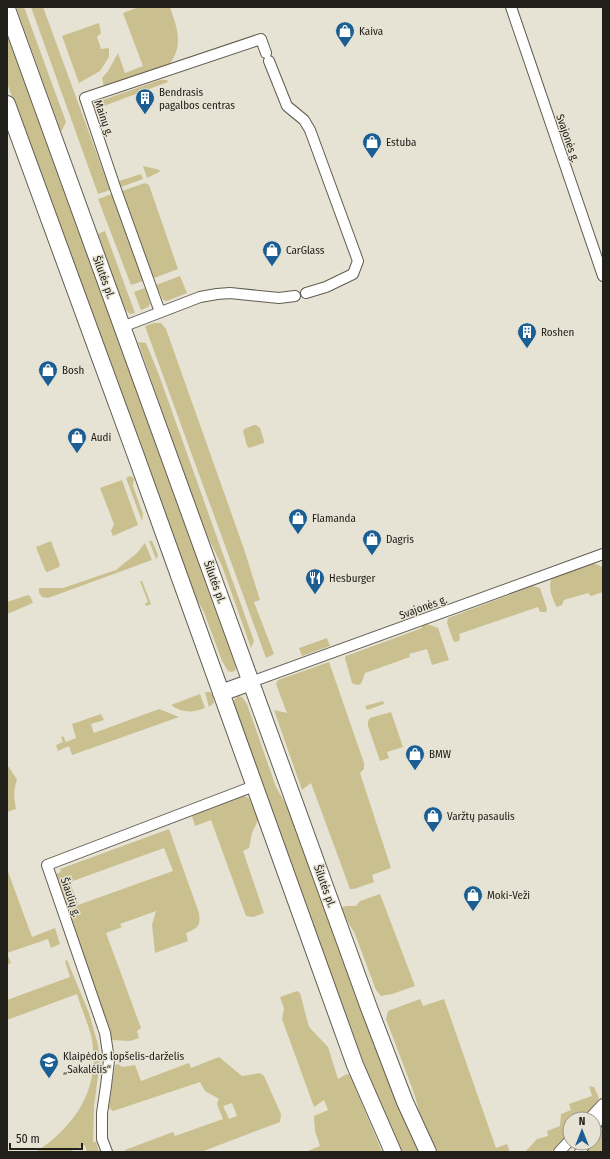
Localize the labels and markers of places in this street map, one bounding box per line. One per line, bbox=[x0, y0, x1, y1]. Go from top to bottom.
shop icon: Kaiva bbox=[334, 20, 356, 48]
place label: Kaiva bbox=[359, 25, 383, 38]
place label: Bendrasis pagalbos centras bbox=[159, 86, 235, 112]
building icon: Bendrasis pagalbos centras bbox=[134, 87, 156, 115]
shop icon: Estuba bbox=[361, 131, 383, 159]
place label: Estuba bbox=[386, 136, 416, 149]
shop icon: CarGlass bbox=[261, 239, 283, 267]
place label: CarGlass bbox=[286, 244, 325, 257]
building icon: Roshen bbox=[516, 321, 538, 349]
place label: Roshen bbox=[541, 326, 574, 339]
shop icon: Bosh bbox=[37, 359, 59, 387]
place label: Bosh bbox=[62, 364, 84, 377]
shop icon: Audi bbox=[66, 426, 88, 454]
place label: Audi bbox=[91, 431, 111, 444]
shop icon: Flamanda bbox=[287, 507, 309, 535]
place label: Flamanda bbox=[312, 512, 356, 525]
shop icon: Dagris bbox=[361, 528, 383, 556]
place label: Dagris bbox=[386, 533, 414, 546]
restaurant icon: Hesburger bbox=[304, 567, 326, 595]
place label: Hesburger bbox=[329, 572, 376, 585]
shop icon: BMW bbox=[404, 743, 426, 771]
place label: BMW bbox=[429, 748, 451, 761]
shop icon: Varžtų pasaulis bbox=[422, 805, 444, 833]
place label: Varžtų pasaulis bbox=[447, 810, 515, 823]
shop icon: Moki-Veži bbox=[462, 884, 484, 912]
place label: Moki-Veži bbox=[487, 889, 530, 902]
place label: Klaipėdos lopšelis-darželis „Sakalėlis“ bbox=[63, 1050, 184, 1076]
school or university icon: Klaipėdos lopšelis-darželis „Sakalėlis“ bbox=[38, 1051, 60, 1079]

